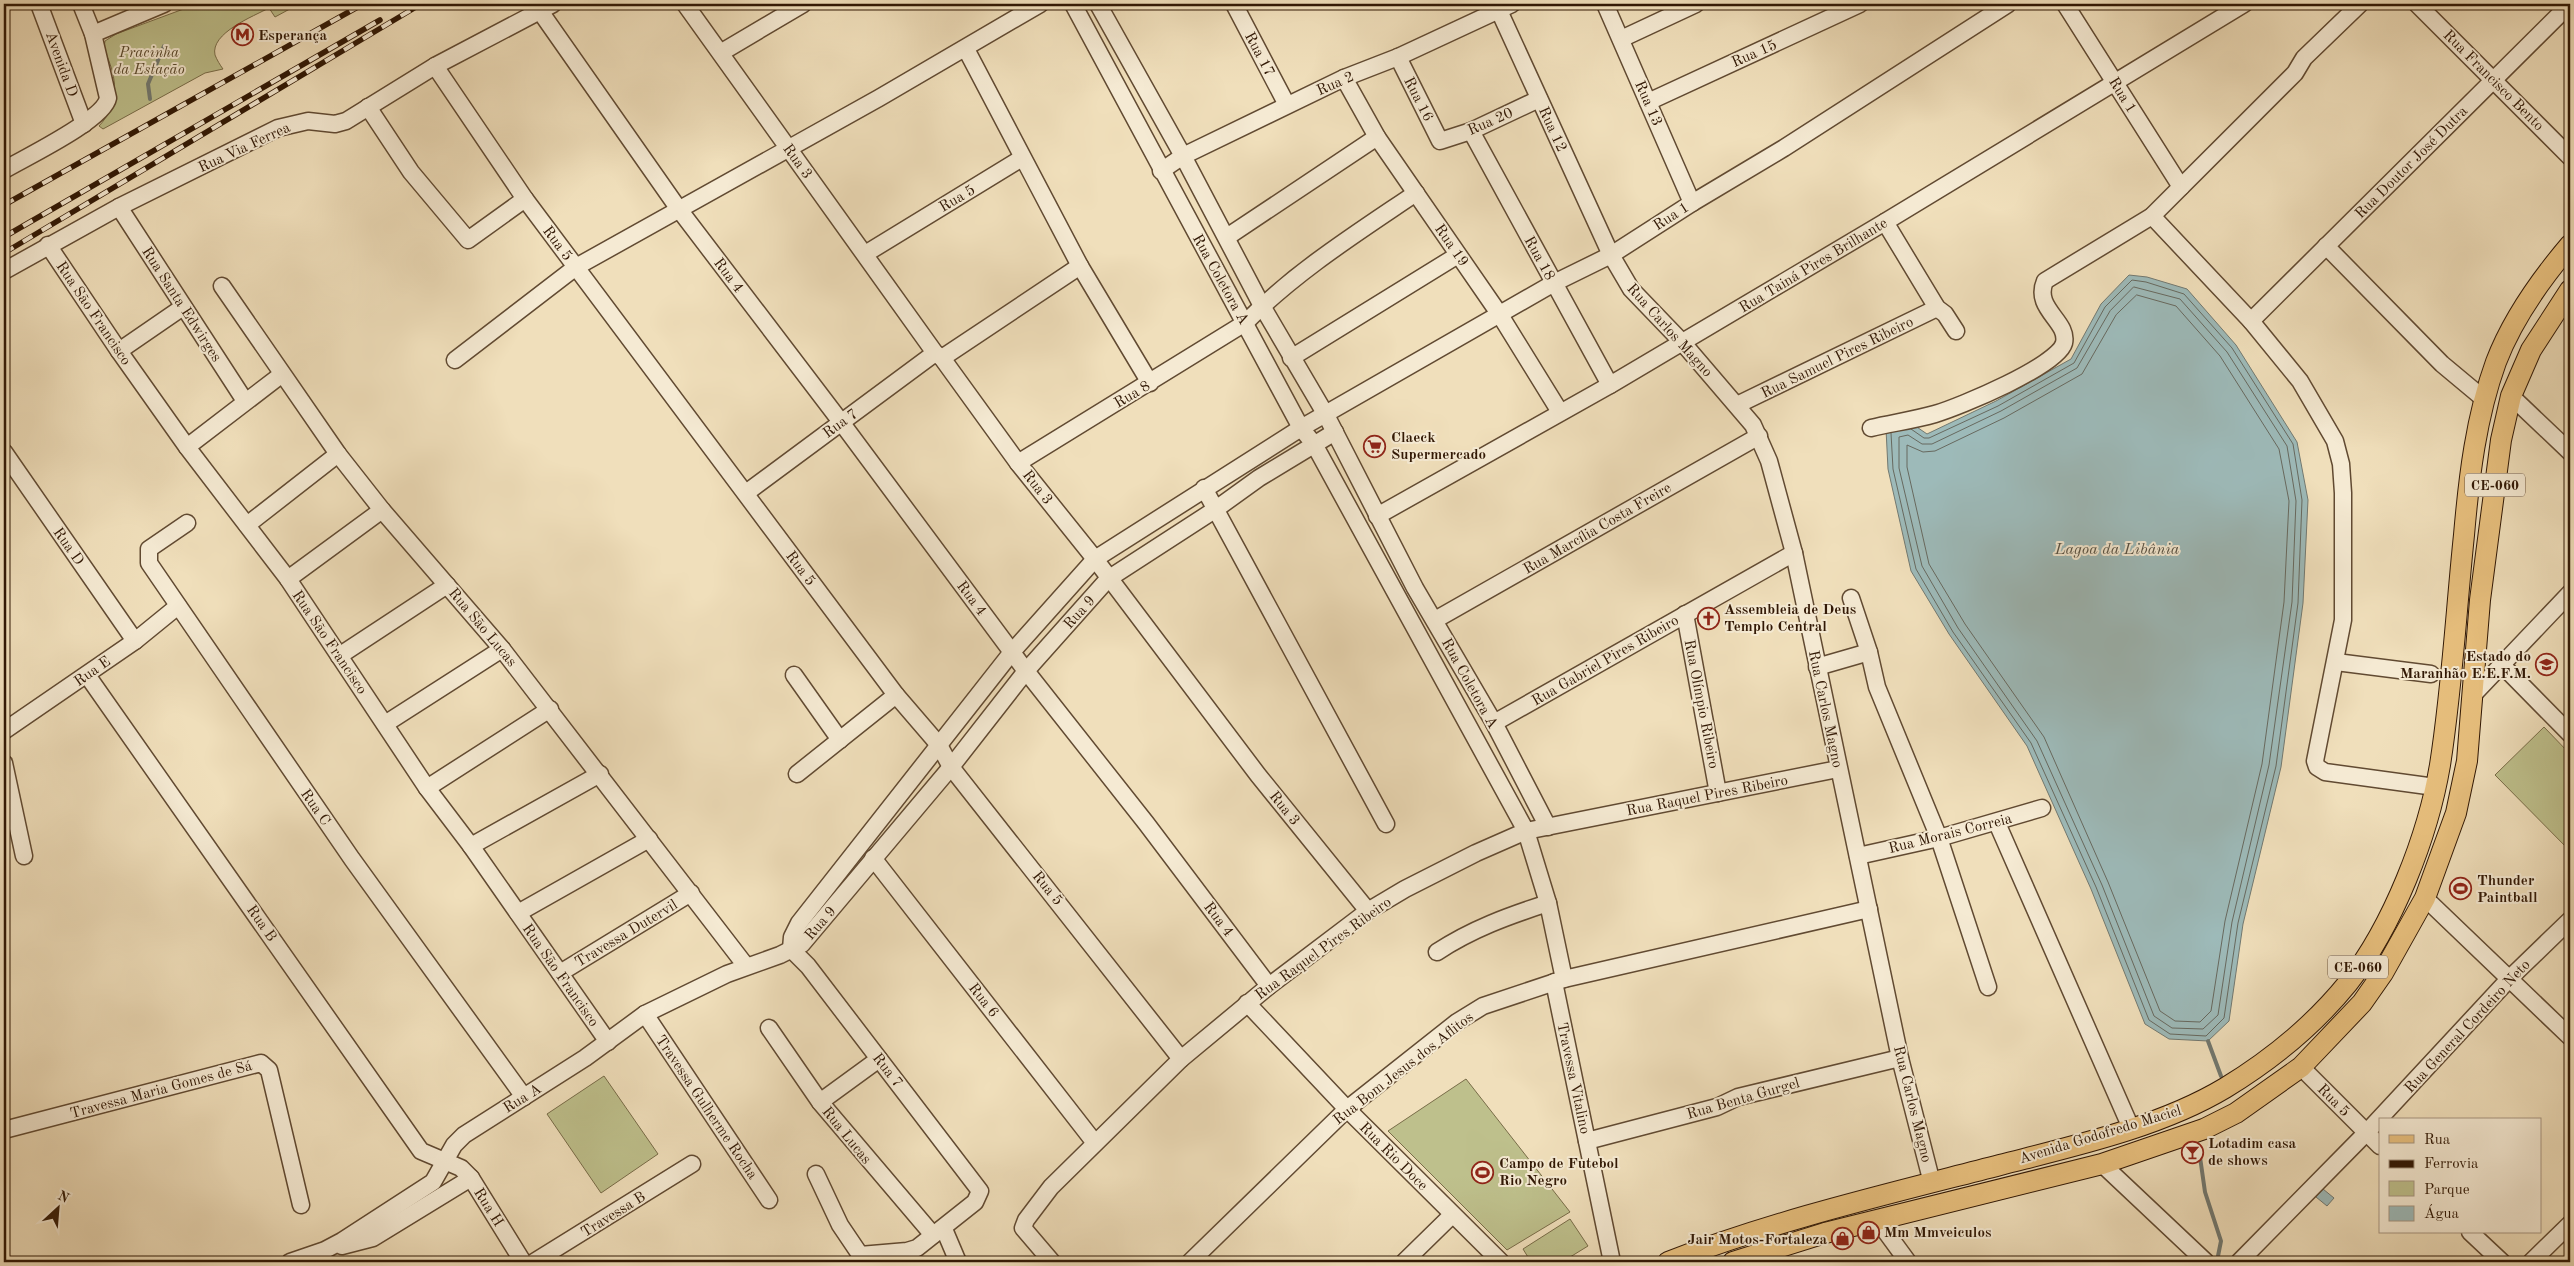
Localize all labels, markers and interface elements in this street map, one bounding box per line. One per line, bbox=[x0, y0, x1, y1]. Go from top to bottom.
metro station icon: Esperança bbox=[230, 23, 254, 47]
street label: Rua Francisco Bento bbox=[2440, 28, 2546, 134]
place label: Esperança bbox=[258, 29, 328, 44]
street label: Avenida D bbox=[42, 30, 79, 99]
street label: Rua 17 bbox=[1241, 30, 1277, 79]
street label: Rua 15 bbox=[1730, 38, 1779, 71]
park label: Pracinha da Estação bbox=[113, 46, 185, 78]
street label: Rua 2 bbox=[1315, 70, 1357, 99]
street label: Rua 16 bbox=[1400, 75, 1435, 124]
street label: Rua 1 bbox=[2105, 75, 2138, 116]
street label: Rua 13 bbox=[1631, 79, 1664, 128]
street label: Rua Doutor José Dutra bbox=[2353, 104, 2472, 222]
street label: Rua 12 bbox=[1535, 105, 1569, 154]
street label: Rua 20 bbox=[1466, 106, 1515, 139]
street label: Rua Via Ferrea bbox=[196, 120, 293, 176]
street label: Rua 3 bbox=[779, 142, 814, 182]
street label: Rua 5 bbox=[937, 183, 978, 216]
street label: Rua 1 bbox=[1651, 200, 1692, 234]
street label: Rua Tainá Pires Brilhante bbox=[1737, 216, 1891, 316]
street label: Rua 19 bbox=[1431, 222, 1471, 270]
street label: Rua 5 bbox=[539, 224, 575, 264]
street label: Rua Coletora A bbox=[1189, 232, 1251, 328]
street label: Rua 18 bbox=[1521, 234, 1557, 283]
street label: Rua Santa Edwirges bbox=[138, 245, 223, 365]
street label: Rua 4 bbox=[710, 256, 746, 296]
street label: Rua São Francisco bbox=[53, 259, 133, 368]
street label: Rua Carlos Magno bbox=[1623, 281, 1715, 381]
street label: Rua Samuel Pires Ribeiro bbox=[1759, 315, 1916, 402]
street label: Rua 8 bbox=[1112, 379, 1153, 412]
street label: Rua 7 bbox=[821, 407, 861, 442]
place label: Claeck Supermercado bbox=[1391, 431, 1486, 463]
supermarket icon: Claeck Supermercado bbox=[1363, 434, 1387, 458]
street label: Rua 3 bbox=[1019, 468, 1055, 508]
road number: CE-060 bbox=[2465, 474, 2525, 496]
street label: Rua Marcília Costa Freire bbox=[1521, 481, 1674, 578]
street label: Rua D bbox=[50, 525, 86, 568]
water label: Lagoa da Libânia bbox=[2054, 542, 2180, 558]
street label: Rua 5 bbox=[782, 549, 818, 589]
street label: Rua 4 bbox=[953, 579, 989, 619]
street label: Rua São Lucas bbox=[445, 586, 519, 670]
street label: Rua São Francisco bbox=[289, 588, 369, 697]
street label: Rua 9 bbox=[1061, 593, 1099, 633]
place label: Assembleia de Deus Templo Central bbox=[1724, 603, 1856, 635]
church icon: Assembleia de Deus Templo Central bbox=[1696, 606, 1720, 630]
street label: Rua Gabriel Pires Ribeiro bbox=[1530, 613, 1682, 709]
street label: Rua Coletora A bbox=[1438, 636, 1500, 732]
street label: Rua Olímpio Ribeiro bbox=[1681, 638, 1720, 770]
street label: Rua Carlos Magno bbox=[1805, 649, 1844, 769]
place label: Estado do Maranhão E.E.F.M. bbox=[2400, 650, 2531, 682]
school or university icon: Estado do Maranhão E.E.F.M. bbox=[2535, 653, 2559, 677]
street label: Rua E bbox=[72, 654, 114, 690]
street label: Rua Raquel Pires Ribeiro bbox=[1625, 773, 1789, 820]
street label: Rua C bbox=[297, 787, 333, 829]
street label: Rua 3 bbox=[1266, 789, 1302, 829]
street label: Rua Morais Correia bbox=[1887, 812, 2014, 857]
street label: Rua 5 bbox=[1029, 869, 1065, 909]
place label: Thunder Paintball bbox=[2477, 874, 2538, 906]
sports icon: Thunder Paintball bbox=[2449, 877, 2473, 901]
street label: Rua Raquel Pires Ribeiro bbox=[1253, 895, 1395, 1004]
street label: Travessa Dutervil bbox=[573, 898, 681, 971]
street label: Rua 4 bbox=[1200, 900, 1236, 940]
street label: Rua B bbox=[243, 903, 279, 945]
street label: Rua 9 bbox=[803, 904, 840, 944]
street label: Rua São Francisco bbox=[519, 922, 601, 1030]
road number: CE-060 bbox=[2328, 956, 2388, 979]
street label: Rua General Cordeiro Neto bbox=[2403, 957, 2534, 1097]
street label: Rua 6 bbox=[965, 981, 1001, 1021]
street label: Rua Bom Jesus dos Aflitos bbox=[1331, 1010, 1477, 1128]
street label: Travessa Vitalino bbox=[1553, 1021, 1592, 1136]
street label: Travessa Gulherme Rocha bbox=[652, 1033, 760, 1183]
street label: Rua Carlos Magno bbox=[1890, 1044, 1933, 1164]
street label: Rua 7 bbox=[869, 1051, 905, 1091]
street label: Travessa Maria Gomes de Sá bbox=[69, 1059, 255, 1122]
street label: Rua Benta Gurgel bbox=[1685, 1076, 1802, 1123]
street label: Rua A bbox=[501, 1082, 545, 1117]
street label: Rua 5 bbox=[2314, 1082, 2352, 1120]
street label: Rua Lucas bbox=[818, 1104, 873, 1167]
street label: Avenida Godofredo Maciel bbox=[2018, 1104, 2183, 1167]
legend bbox=[2379, 1118, 2542, 1234]
street label: Rua Rio Doce bbox=[1356, 1120, 1430, 1194]
text: Rua bbox=[2424, 1133, 2451, 1148]
place label: Lotadim casa de shows bbox=[2208, 1137, 2296, 1169]
bar icon: Lotadim casa de shows bbox=[2180, 1140, 2204, 1164]
place label: Campo de Futebol Rio Negro bbox=[1499, 1157, 1619, 1189]
text: Ferrovia bbox=[2424, 1157, 2479, 1172]
sports icon: Campo de Futebol Rio Negro bbox=[1471, 1160, 1495, 1184]
text: Parque bbox=[2424, 1183, 2470, 1198]
north arrow bbox=[32, 1184, 82, 1234]
street label: Rua H bbox=[470, 1186, 505, 1230]
text: N bbox=[55, 1189, 71, 1206]
street label: Travessa B bbox=[579, 1190, 649, 1241]
text: Água bbox=[2424, 1204, 2460, 1222]
shop icon: Mm Mmveiculos bbox=[1856, 1220, 1880, 1244]
place label: Mm Mmveiculos bbox=[1884, 1226, 1991, 1241]
shop icon: Jair Motos-Fortaleza bbox=[1831, 1227, 1855, 1251]
place label: Jair Motos-Fortaleza bbox=[1687, 1233, 1827, 1248]

